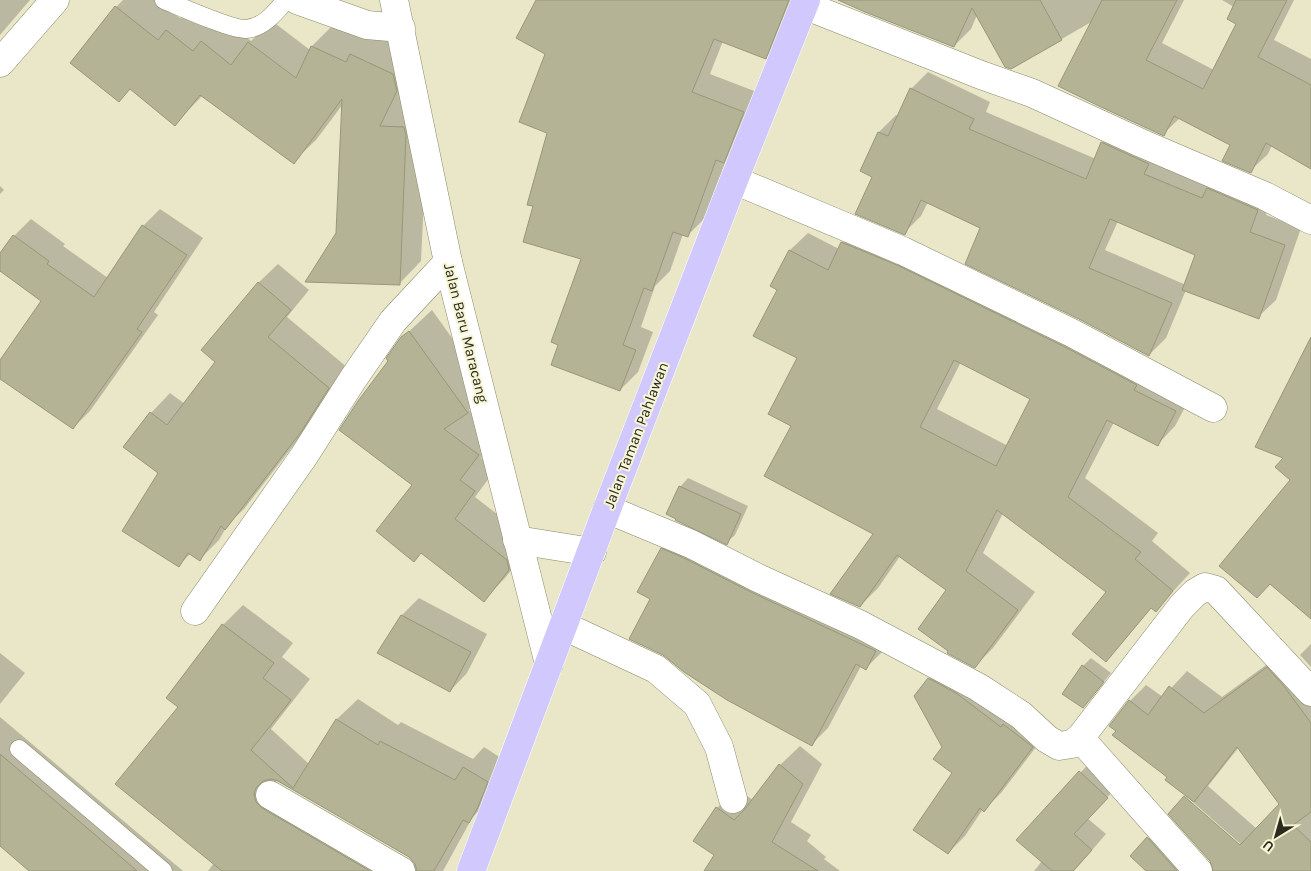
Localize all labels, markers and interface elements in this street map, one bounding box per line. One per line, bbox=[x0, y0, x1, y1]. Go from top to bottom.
street label: Jalan Baru Maracang bbox=[440, 261, 492, 405]
street label: Jalan Taman Pahlawan bbox=[600, 359, 672, 511]
north arrow bbox=[1251, 811, 1301, 861]
text: U bbox=[1259, 836, 1277, 856]

